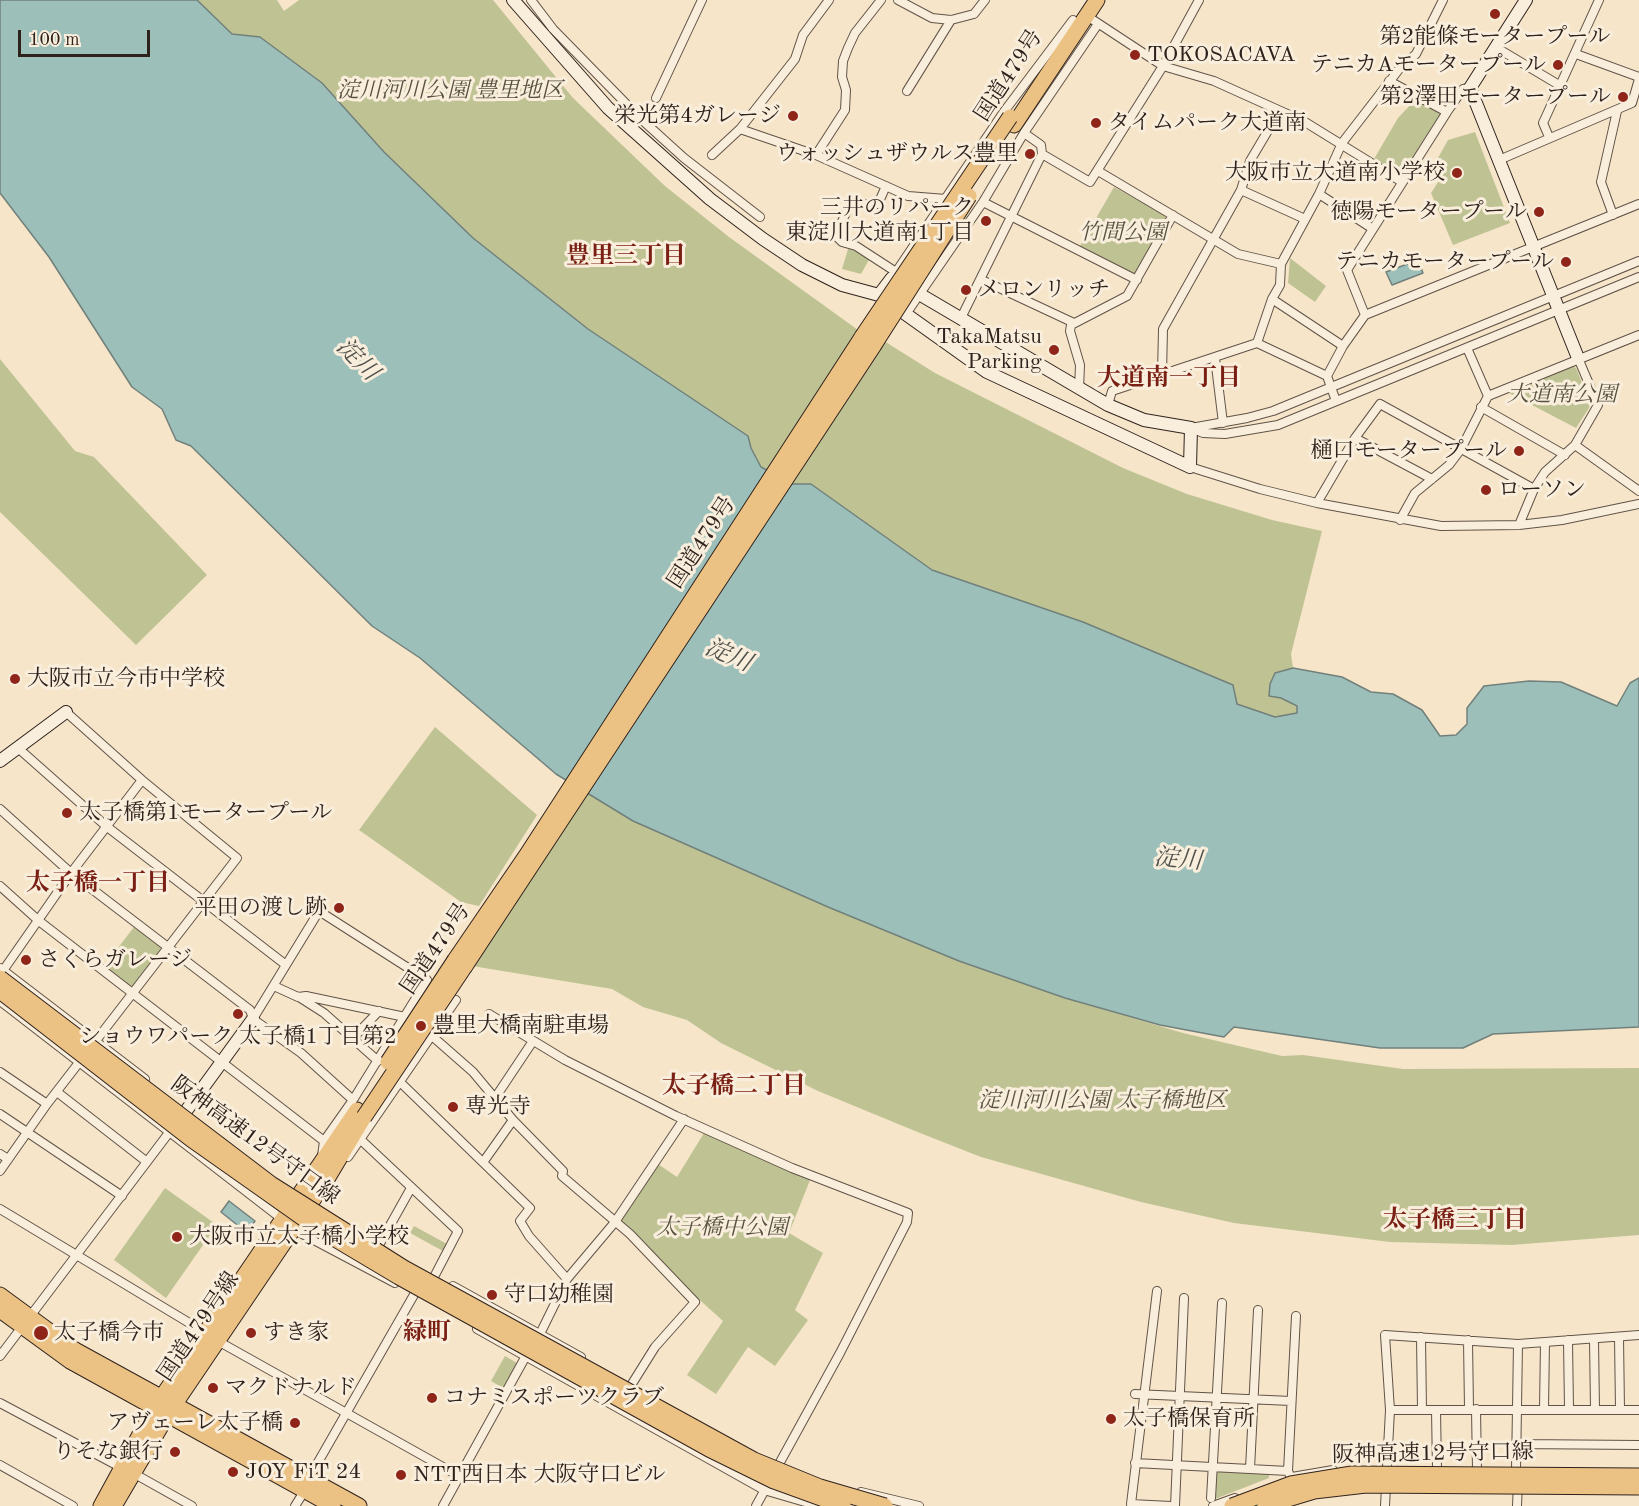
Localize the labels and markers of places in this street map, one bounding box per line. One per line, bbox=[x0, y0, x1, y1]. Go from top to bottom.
marker: 第2能條モータープール bbox=[1488, 7, 1502, 21]
place label: 第2能條モータープール bbox=[1379, 24, 1611, 50]
place label: TOKOSACAVA bbox=[1147, 42, 1296, 68]
marker: TOKOSACAVA bbox=[1128, 48, 1142, 62]
place label: テニカAモータープール bbox=[1311, 52, 1546, 78]
marker: テニカAモータープール bbox=[1551, 58, 1565, 72]
place label: 第2澤田モータープール bbox=[1380, 84, 1611, 110]
marker: 第2澤田モータープール bbox=[1616, 90, 1630, 104]
place label: 栄光第4ガレージ bbox=[614, 103, 781, 129]
marker: 栄光第4ガレージ bbox=[786, 109, 800, 123]
place label: タイムパーク大道南 bbox=[1108, 110, 1306, 136]
marker: タイムパーク大道南 bbox=[1089, 116, 1103, 130]
place label: ウォッシュザウルス豊里 bbox=[776, 141, 1018, 167]
marker: ウォッシュザウルス豊里 bbox=[1023, 147, 1037, 161]
place label: 大阪市立大道南小学校 bbox=[1225, 160, 1445, 186]
marker: 大阪市立大道南小学校 bbox=[1450, 166, 1464, 180]
place label: 三井のリパーク 東淀川大道南1丁目 bbox=[785, 195, 974, 246]
place label: 徳陽モータープール bbox=[1331, 199, 1527, 225]
marker: 徳陽モータープール bbox=[1532, 205, 1546, 219]
marker: 三井のリパーク 東淀川大道南1丁目 bbox=[979, 214, 993, 228]
place label: テニカモータープール bbox=[1336, 249, 1554, 275]
marker: テニカモータープール bbox=[1559, 255, 1573, 269]
place label: メロンリッチ bbox=[978, 277, 1110, 303]
marker: メロンリッチ bbox=[959, 283, 973, 297]
place label: TakaMatsu Parking bbox=[936, 324, 1042, 376]
marker: TakaMatsu Parking bbox=[1047, 343, 1061, 357]
place label: 樋口モータープール bbox=[1311, 438, 1507, 464]
marker: 樋口モータープール bbox=[1512, 444, 1526, 458]
place label: ローソン bbox=[1498, 477, 1586, 503]
marker: ローソン bbox=[1479, 483, 1493, 497]
place label: 大阪市立今市中学校 bbox=[27, 666, 225, 692]
marker: 大阪市立今市中学校 bbox=[8, 672, 22, 686]
place label: 太子橋第1モータープール bbox=[79, 800, 332, 826]
marker: 太子橋第1モータープール bbox=[60, 806, 74, 820]
place label: 平田の渡し跡 bbox=[195, 895, 327, 921]
marker: 平田の渡し跡 bbox=[332, 901, 346, 915]
place label: さくらガレージ bbox=[38, 947, 192, 973]
marker: さくらガレージ bbox=[19, 953, 33, 967]
marker: ショウワパーク 太子橋1丁目第2 bbox=[231, 1007, 245, 1021]
place label: 豊里大橋南駐車場 bbox=[433, 1013, 609, 1039]
marker: 豊里大橋南駐車場 bbox=[414, 1019, 428, 1033]
place label: ショウワパーク 太子橋1丁目第2 bbox=[79, 1024, 397, 1050]
place label: 専光寺 bbox=[465, 1094, 531, 1120]
marker: 専光寺 bbox=[446, 1100, 460, 1114]
place label: 大阪市立太子橋小学校 bbox=[189, 1224, 409, 1250]
marker: 大阪市立太子橋小学校 bbox=[170, 1230, 184, 1244]
place label: 守口幼稚園 bbox=[504, 1282, 614, 1308]
marker: 守口幼稚園 bbox=[485, 1288, 499, 1302]
place label: 太子橋今市 bbox=[54, 1320, 164, 1346]
place label: すき家 bbox=[263, 1320, 329, 1346]
marker: 太子橋今市 bbox=[32, 1324, 50, 1342]
marker: すき家 bbox=[244, 1326, 258, 1340]
place label: マクドナルド bbox=[225, 1375, 357, 1401]
marker: マクドナルド bbox=[206, 1381, 220, 1395]
place label: コナミスポーツクラブ bbox=[444, 1385, 664, 1411]
marker: コナミスポーツクラブ bbox=[425, 1391, 439, 1405]
place label: 太子橋保育所 bbox=[1123, 1406, 1255, 1432]
place label: アヴェーレ太子橋 bbox=[107, 1410, 283, 1436]
marker: 太子橋保育所 bbox=[1104, 1412, 1118, 1426]
marker: アヴェーレ太子橋 bbox=[288, 1416, 302, 1430]
place label: りそな銀行 bbox=[53, 1439, 163, 1465]
marker: りそな銀行 bbox=[168, 1445, 182, 1459]
place label: JOY FiT 24 bbox=[245, 1459, 361, 1485]
place label: NTT西日本 大阪守口ビル bbox=[413, 1462, 666, 1488]
marker: JOY FiT 24 bbox=[226, 1465, 240, 1479]
marker: NTT西日本 大阪守口ビル bbox=[394, 1468, 408, 1482]

